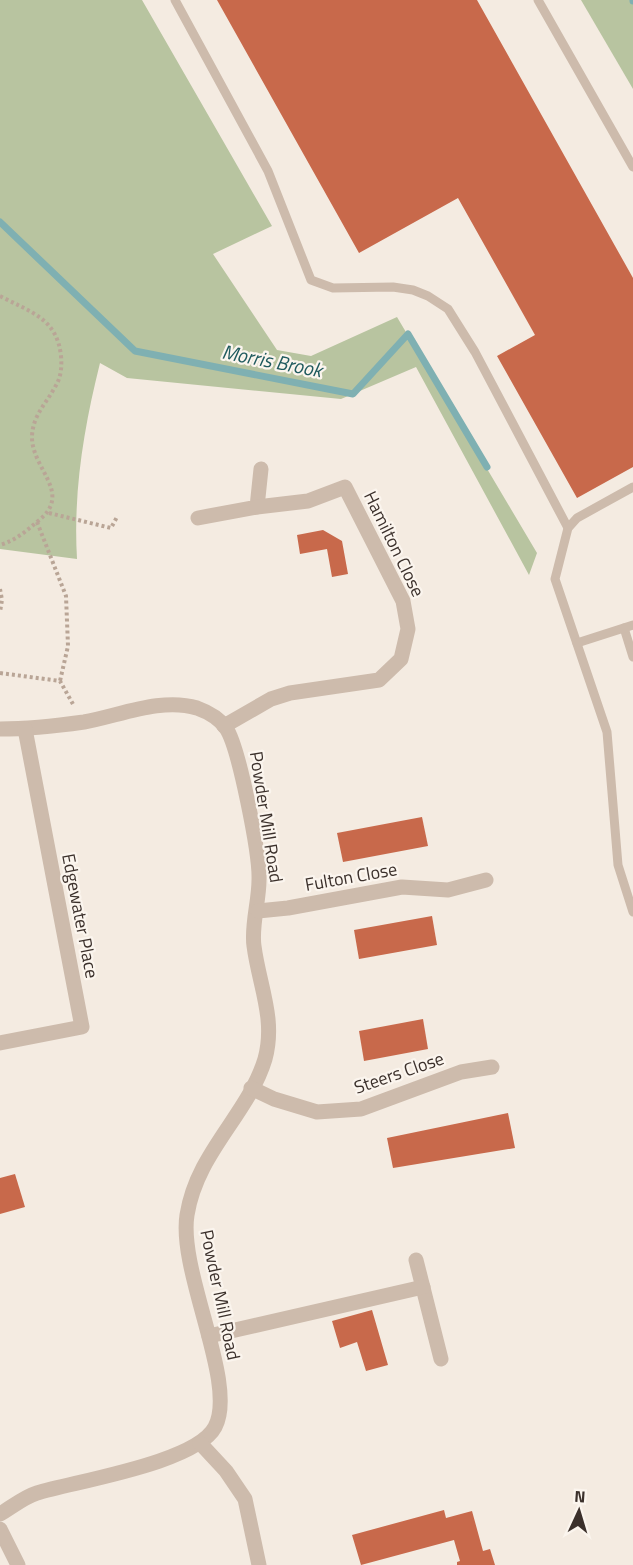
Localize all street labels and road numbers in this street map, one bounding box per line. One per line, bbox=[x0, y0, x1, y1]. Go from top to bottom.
street label: Hamilton Close bbox=[357, 486, 432, 601]
street label: Powder Mill Road bbox=[243, 749, 290, 885]
street label: Edgewater Place bbox=[55, 851, 106, 981]
street label: Fulton Close bbox=[303, 855, 399, 898]
street label: Steers Close bbox=[350, 1045, 447, 1101]
street label: Powder Mill Road bbox=[193, 1227, 247, 1363]

